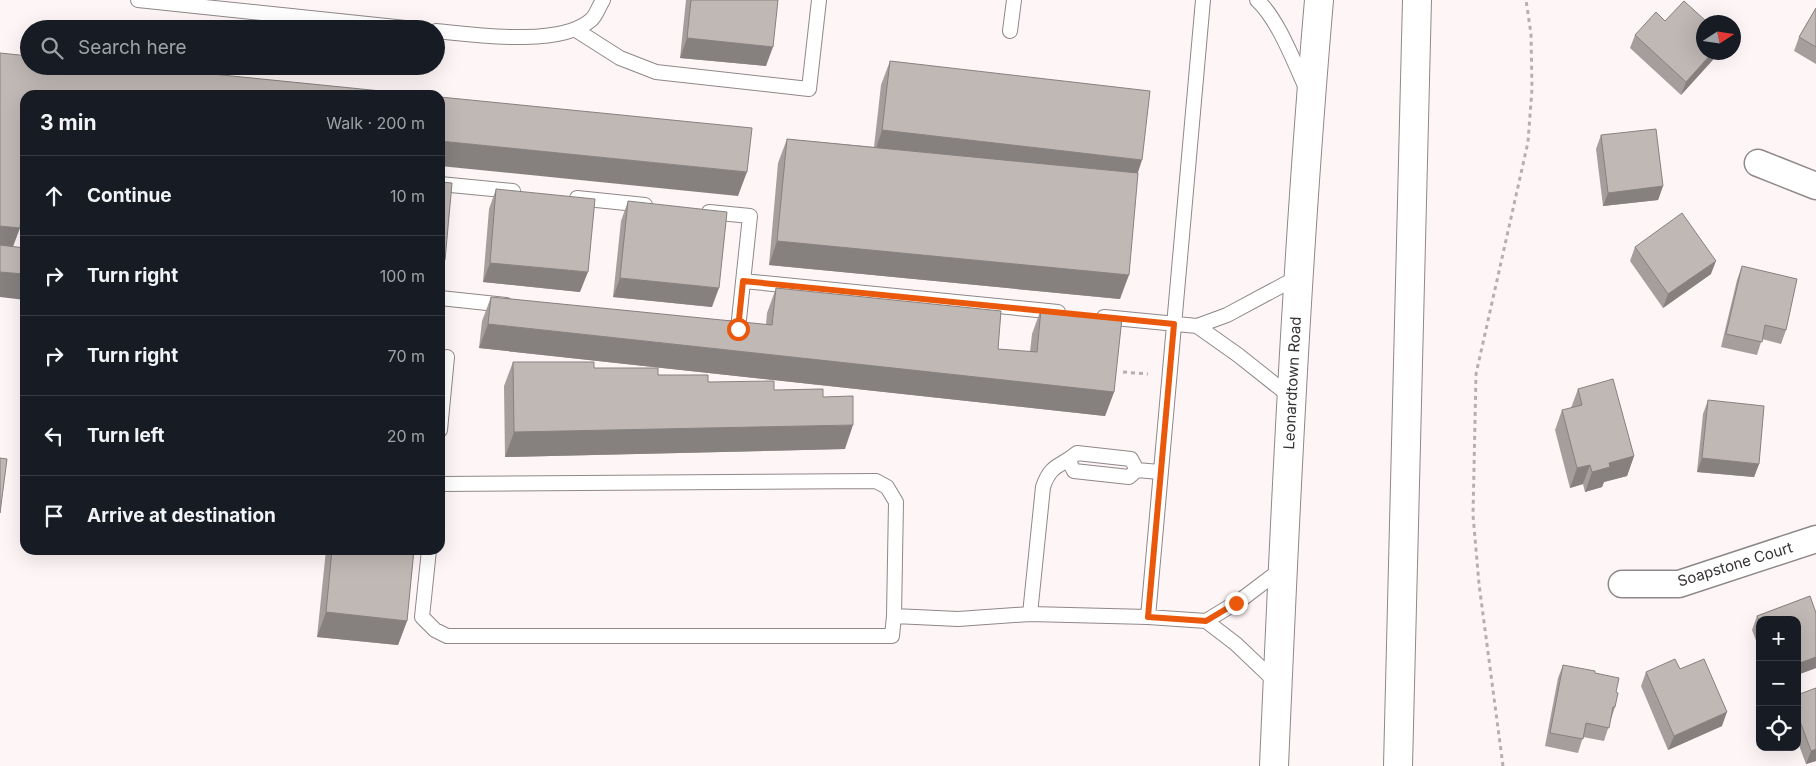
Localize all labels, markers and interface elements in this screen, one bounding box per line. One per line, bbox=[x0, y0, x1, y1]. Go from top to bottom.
north arrow bbox=[1696, 15, 1741, 60]
search box bbox=[20, 20, 445, 75]
icon: search bbox=[38, 34, 66, 62]
text: Search here bbox=[78, 36, 187, 59]
text: 3 min bbox=[40, 110, 96, 135]
text: Walk · 200 m bbox=[326, 113, 425, 133]
icon: ahead bbox=[40, 182, 68, 210]
text: Continue bbox=[87, 184, 172, 207]
text: 10 m bbox=[390, 186, 425, 206]
icon: right bbox=[40, 262, 68, 290]
text: Turn right bbox=[87, 264, 178, 287]
text: 100 m bbox=[380, 266, 425, 286]
street label: Leonardtown Road bbox=[1279, 316, 1305, 450]
route start bbox=[727, 318, 750, 341]
icon: right bbox=[40, 342, 68, 370]
text: Turn right bbox=[87, 344, 178, 367]
text: 70 m bbox=[388, 346, 425, 366]
icon: left bbox=[40, 422, 68, 450]
text: Turn left bbox=[87, 424, 165, 447]
text: 20 m bbox=[387, 426, 425, 446]
icon: arrive bbox=[40, 502, 68, 530]
text: Arrive at destination bbox=[87, 504, 276, 527]
street label: Soapstone Court bbox=[1675, 537, 1795, 591]
route end bbox=[1225, 592, 1248, 615]
map controls bbox=[1756, 616, 1801, 751]
button: + bbox=[1756, 616, 1801, 661]
button: − bbox=[1756, 661, 1801, 706]
button: locate bbox=[1756, 706, 1801, 751]

